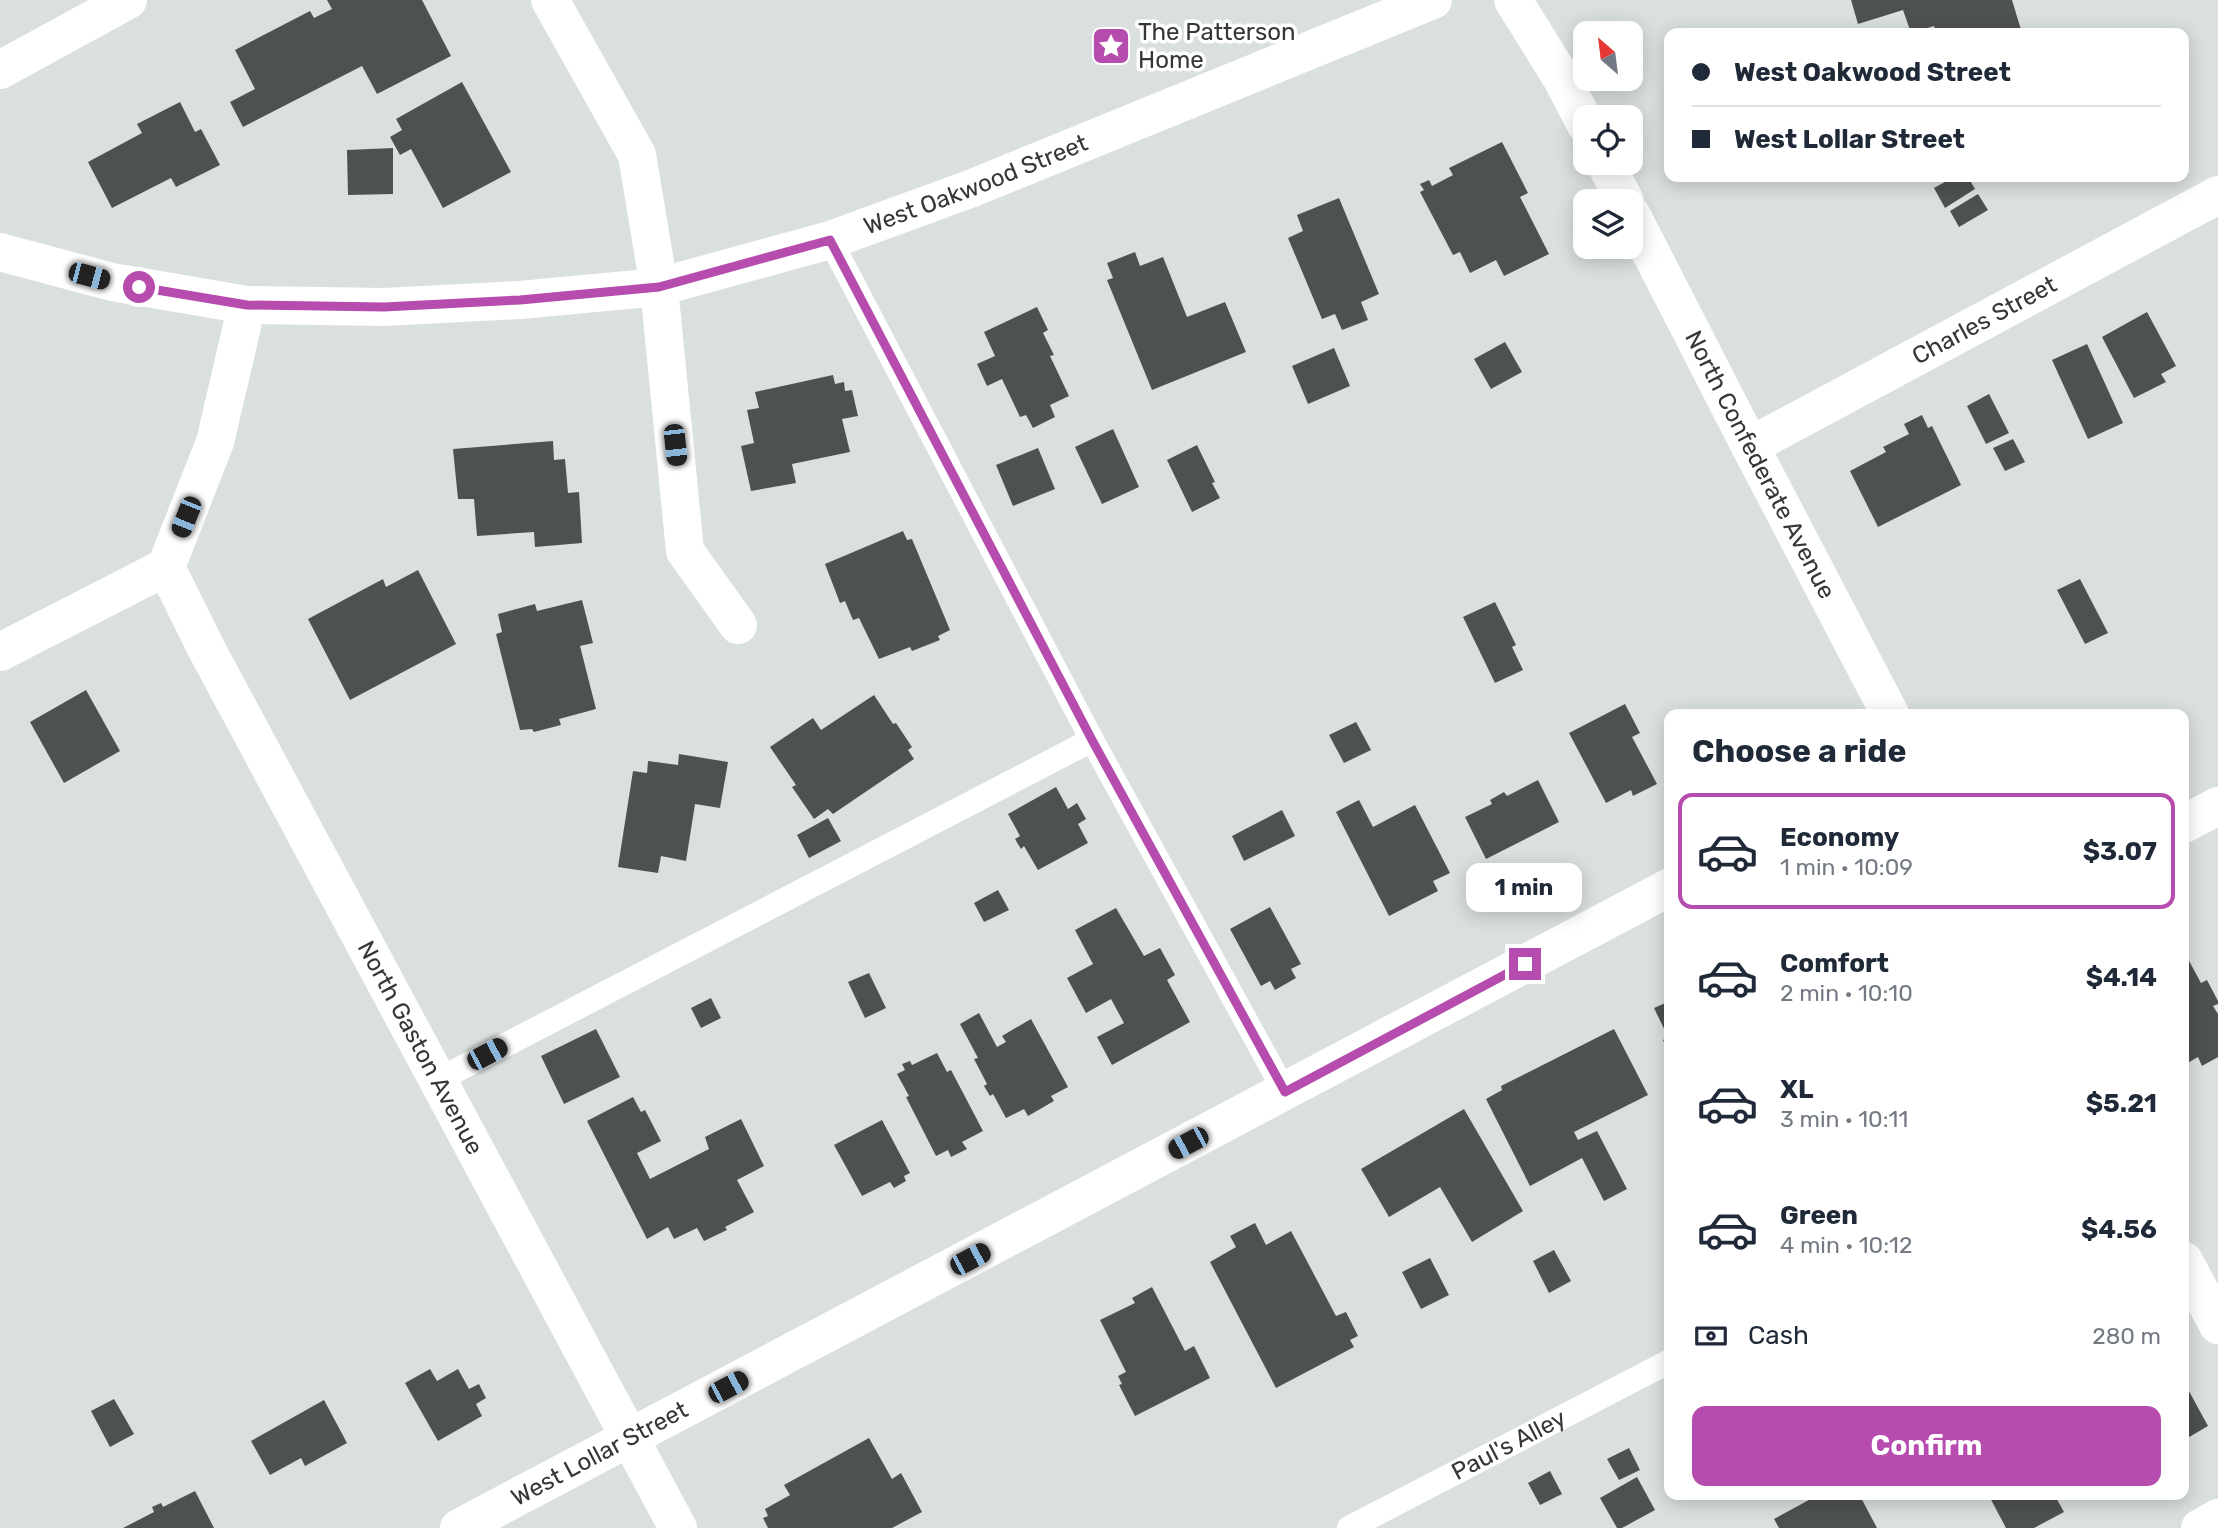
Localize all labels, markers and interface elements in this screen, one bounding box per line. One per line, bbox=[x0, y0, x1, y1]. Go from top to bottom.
place label: The Patterson Home bbox=[1138, 18, 1296, 74]
north arrow bbox=[1573, 21, 1643, 91]
map controls bbox=[1573, 21, 1643, 259]
place icon: The Patterson Home bbox=[1090, 25, 1132, 67]
text: West Oakwood Street bbox=[1734, 57, 2011, 88]
button: locate bbox=[1573, 105, 1643, 175]
text: West Lollar Street bbox=[1734, 124, 1965, 155]
street label: West Oakwood Street bbox=[860, 128, 1092, 240]
button: layers bbox=[1573, 189, 1643, 259]
car bbox=[66, 260, 113, 292]
street label: Charles Street bbox=[1907, 270, 2061, 370]
route start bbox=[123, 271, 155, 303]
street label: North Confederate Avenue bbox=[1679, 326, 1841, 603]
car bbox=[663, 423, 688, 467]
car bbox=[169, 494, 204, 540]
text: Choose a ride bbox=[1692, 732, 1906, 770]
icon: car bbox=[1696, 820, 1759, 883]
text: Economy bbox=[1780, 822, 1899, 853]
text: $3.07 bbox=[2083, 836, 2157, 867]
text: 1 min · 10:09 bbox=[1780, 853, 1913, 881]
callout: 1 min bbox=[1467, 862, 1583, 912]
text: 1 min bbox=[1495, 873, 1553, 901]
street label: North Gaston Avenue bbox=[352, 936, 489, 1159]
icon: car bbox=[1696, 946, 1759, 1009]
route end bbox=[1509, 948, 1541, 980]
text: Comfort bbox=[1780, 948, 1889, 979]
text: $4.14 bbox=[2086, 962, 2157, 993]
text: 2 min · 10:10 bbox=[1780, 979, 1913, 1007]
car bbox=[464, 1035, 511, 1073]
icon: car bbox=[1696, 1072, 1759, 1135]
text: XL bbox=[1780, 1074, 1813, 1105]
text: $5.21 bbox=[2086, 1088, 2157, 1119]
text: 3 min · 10:11 bbox=[1780, 1105, 1908, 1133]
car bbox=[1165, 1124, 1212, 1162]
icon: car bbox=[1696, 1198, 1759, 1261]
text: Green bbox=[1780, 1200, 1858, 1231]
text: $4.56 bbox=[2081, 1214, 2157, 1245]
text: 4 min · 10:12 bbox=[1780, 1231, 1912, 1259]
car bbox=[947, 1240, 994, 1278]
icon: cash bbox=[1692, 1317, 1730, 1355]
text: Cash bbox=[1748, 1320, 1809, 1351]
text: 280 m bbox=[2092, 1322, 2161, 1350]
car bbox=[705, 1368, 752, 1406]
street label: West Lollar Street bbox=[507, 1395, 693, 1512]
street label: Paul's Alley bbox=[1447, 1404, 1571, 1486]
button: Confirm bbox=[1692, 1406, 2161, 1486]

